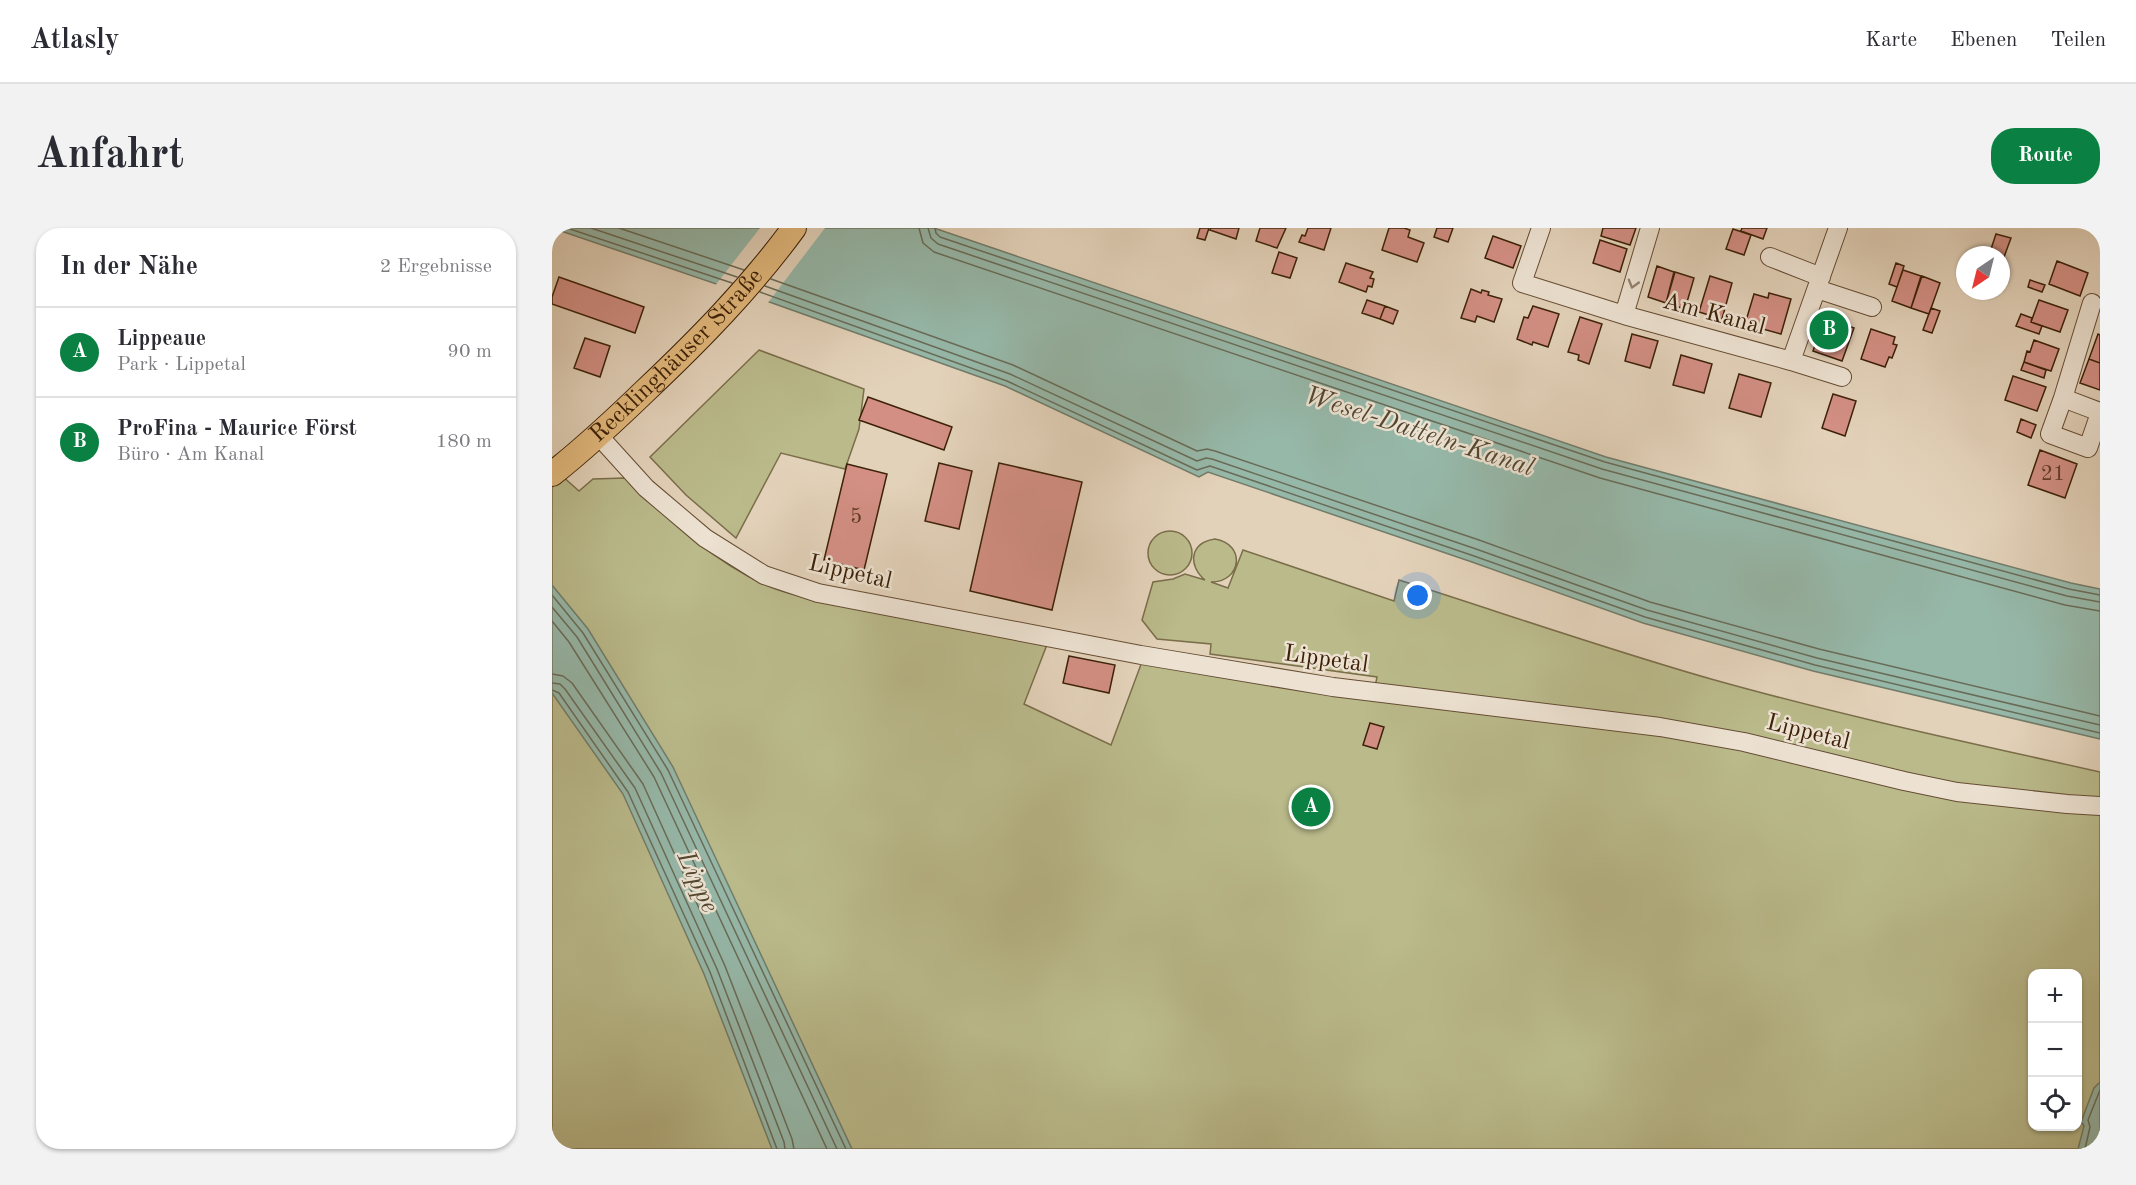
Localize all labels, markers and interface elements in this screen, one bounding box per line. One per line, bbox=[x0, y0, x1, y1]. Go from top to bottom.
text: Atlasly bbox=[30, 27, 120, 55]
text: Karte bbox=[1865, 30, 1917, 51]
text: Ebenen bbox=[1950, 30, 2017, 51]
text: Teilen bbox=[2050, 30, 2106, 51]
button: Route bbox=[1991, 128, 2100, 184]
text: Anfahrt bbox=[36, 135, 184, 177]
north arrow bbox=[1956, 246, 2010, 300]
text: In der Nähe bbox=[60, 254, 198, 280]
text: 2 Ergebnisse bbox=[380, 257, 492, 277]
street label: Recklinghäuser Straße bbox=[586, 265, 768, 448]
one-way arrow bbox=[1628, 278, 1640, 289]
street label: Am Kanal bbox=[1660, 290, 1768, 340]
pin: B bbox=[1810, 308, 1848, 352]
text: Lippeaue bbox=[117, 328, 206, 350]
text: A bbox=[72, 342, 87, 362]
text: 90 m bbox=[447, 342, 492, 362]
text: Park · Lippetal bbox=[117, 355, 246, 375]
water label: Wesel-Datteln-Kanal bbox=[1301, 383, 1538, 482]
text: ProFina - Maurice Först bbox=[117, 418, 357, 440]
text: B bbox=[72, 432, 87, 452]
text: 180 m bbox=[436, 432, 492, 452]
text: Büro · Am Kanal bbox=[117, 445, 264, 465]
house number: 21 bbox=[2041, 464, 2065, 485]
house number: 5 bbox=[850, 507, 862, 528]
street label: Lippetal bbox=[806, 552, 894, 594]
your location bbox=[1403, 581, 1432, 610]
street label: Lippetal bbox=[1282, 642, 1370, 678]
street label: Lippetal bbox=[1764, 711, 1852, 755]
pin: A bbox=[1292, 784, 1330, 830]
water label: Lippe bbox=[671, 846, 723, 917]
map controls bbox=[2028, 969, 2082, 1131]
button: + bbox=[2028, 969, 2082, 1023]
button: − bbox=[2028, 1023, 2082, 1077]
button: locate bbox=[2028, 1077, 2082, 1131]

